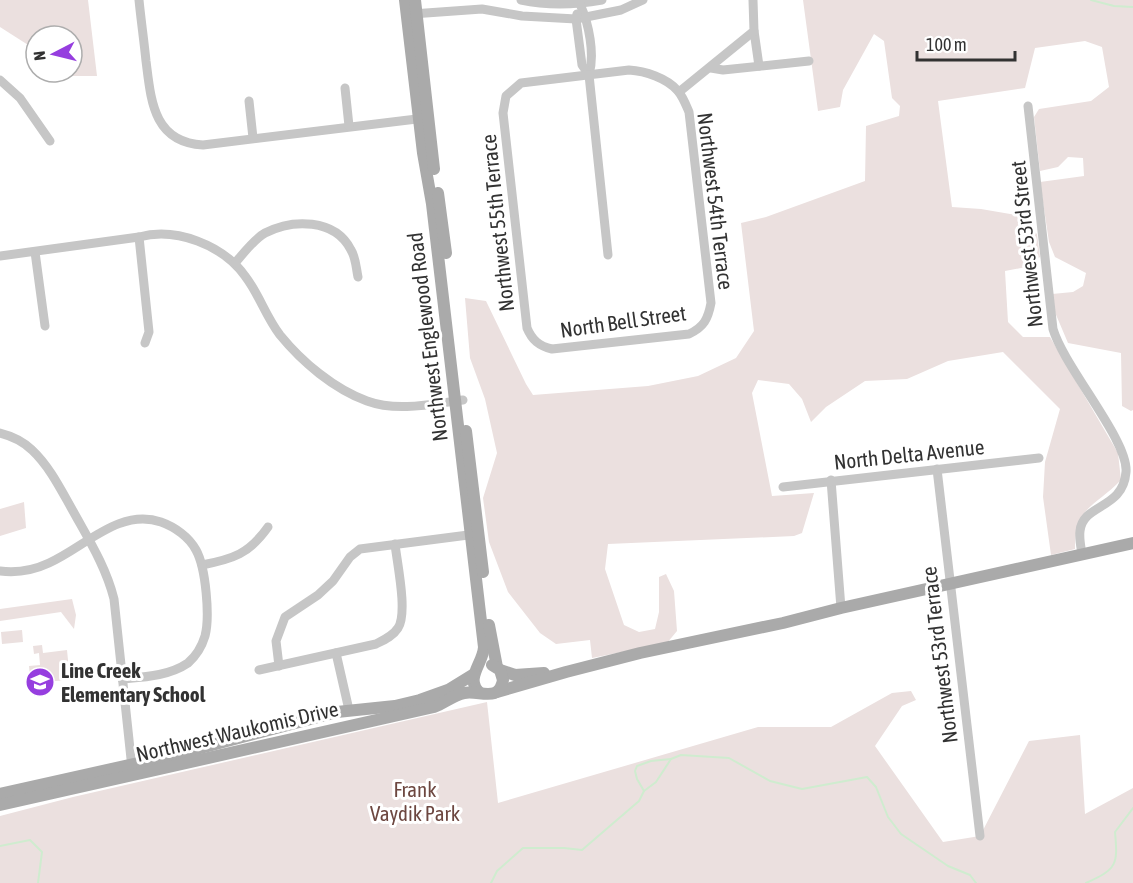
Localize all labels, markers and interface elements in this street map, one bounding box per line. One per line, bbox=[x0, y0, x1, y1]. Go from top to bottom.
north arrow bbox=[24, 24, 84, 84]
scale bar bbox=[917, 24, 1014, 62]
text: 100 m bbox=[926, 34, 967, 55]
text: N bbox=[30, 50, 49, 62]
street label: Northwest 54th Terrace bbox=[693, 111, 739, 291]
street label: Northwest 55th Terrace bbox=[476, 133, 518, 313]
street label: Northwest 53rd Street bbox=[1005, 159, 1047, 329]
street label: Northwest Englewood Road bbox=[402, 231, 452, 443]
street label: North Bell Street bbox=[558, 300, 688, 342]
street label: North Delta Avenue bbox=[833, 434, 985, 474]
street label: Northwest 53rd Terrace bbox=[916, 565, 962, 745]
place label: Line Creek Elementary School bbox=[61, 658, 206, 706]
school or university icon: Line Creek Elementary School bbox=[24, 666, 56, 698]
street label: Northwest Waukomis Drive bbox=[134, 696, 340, 766]
park label: Frank Vaydik Park bbox=[370, 777, 460, 825]

